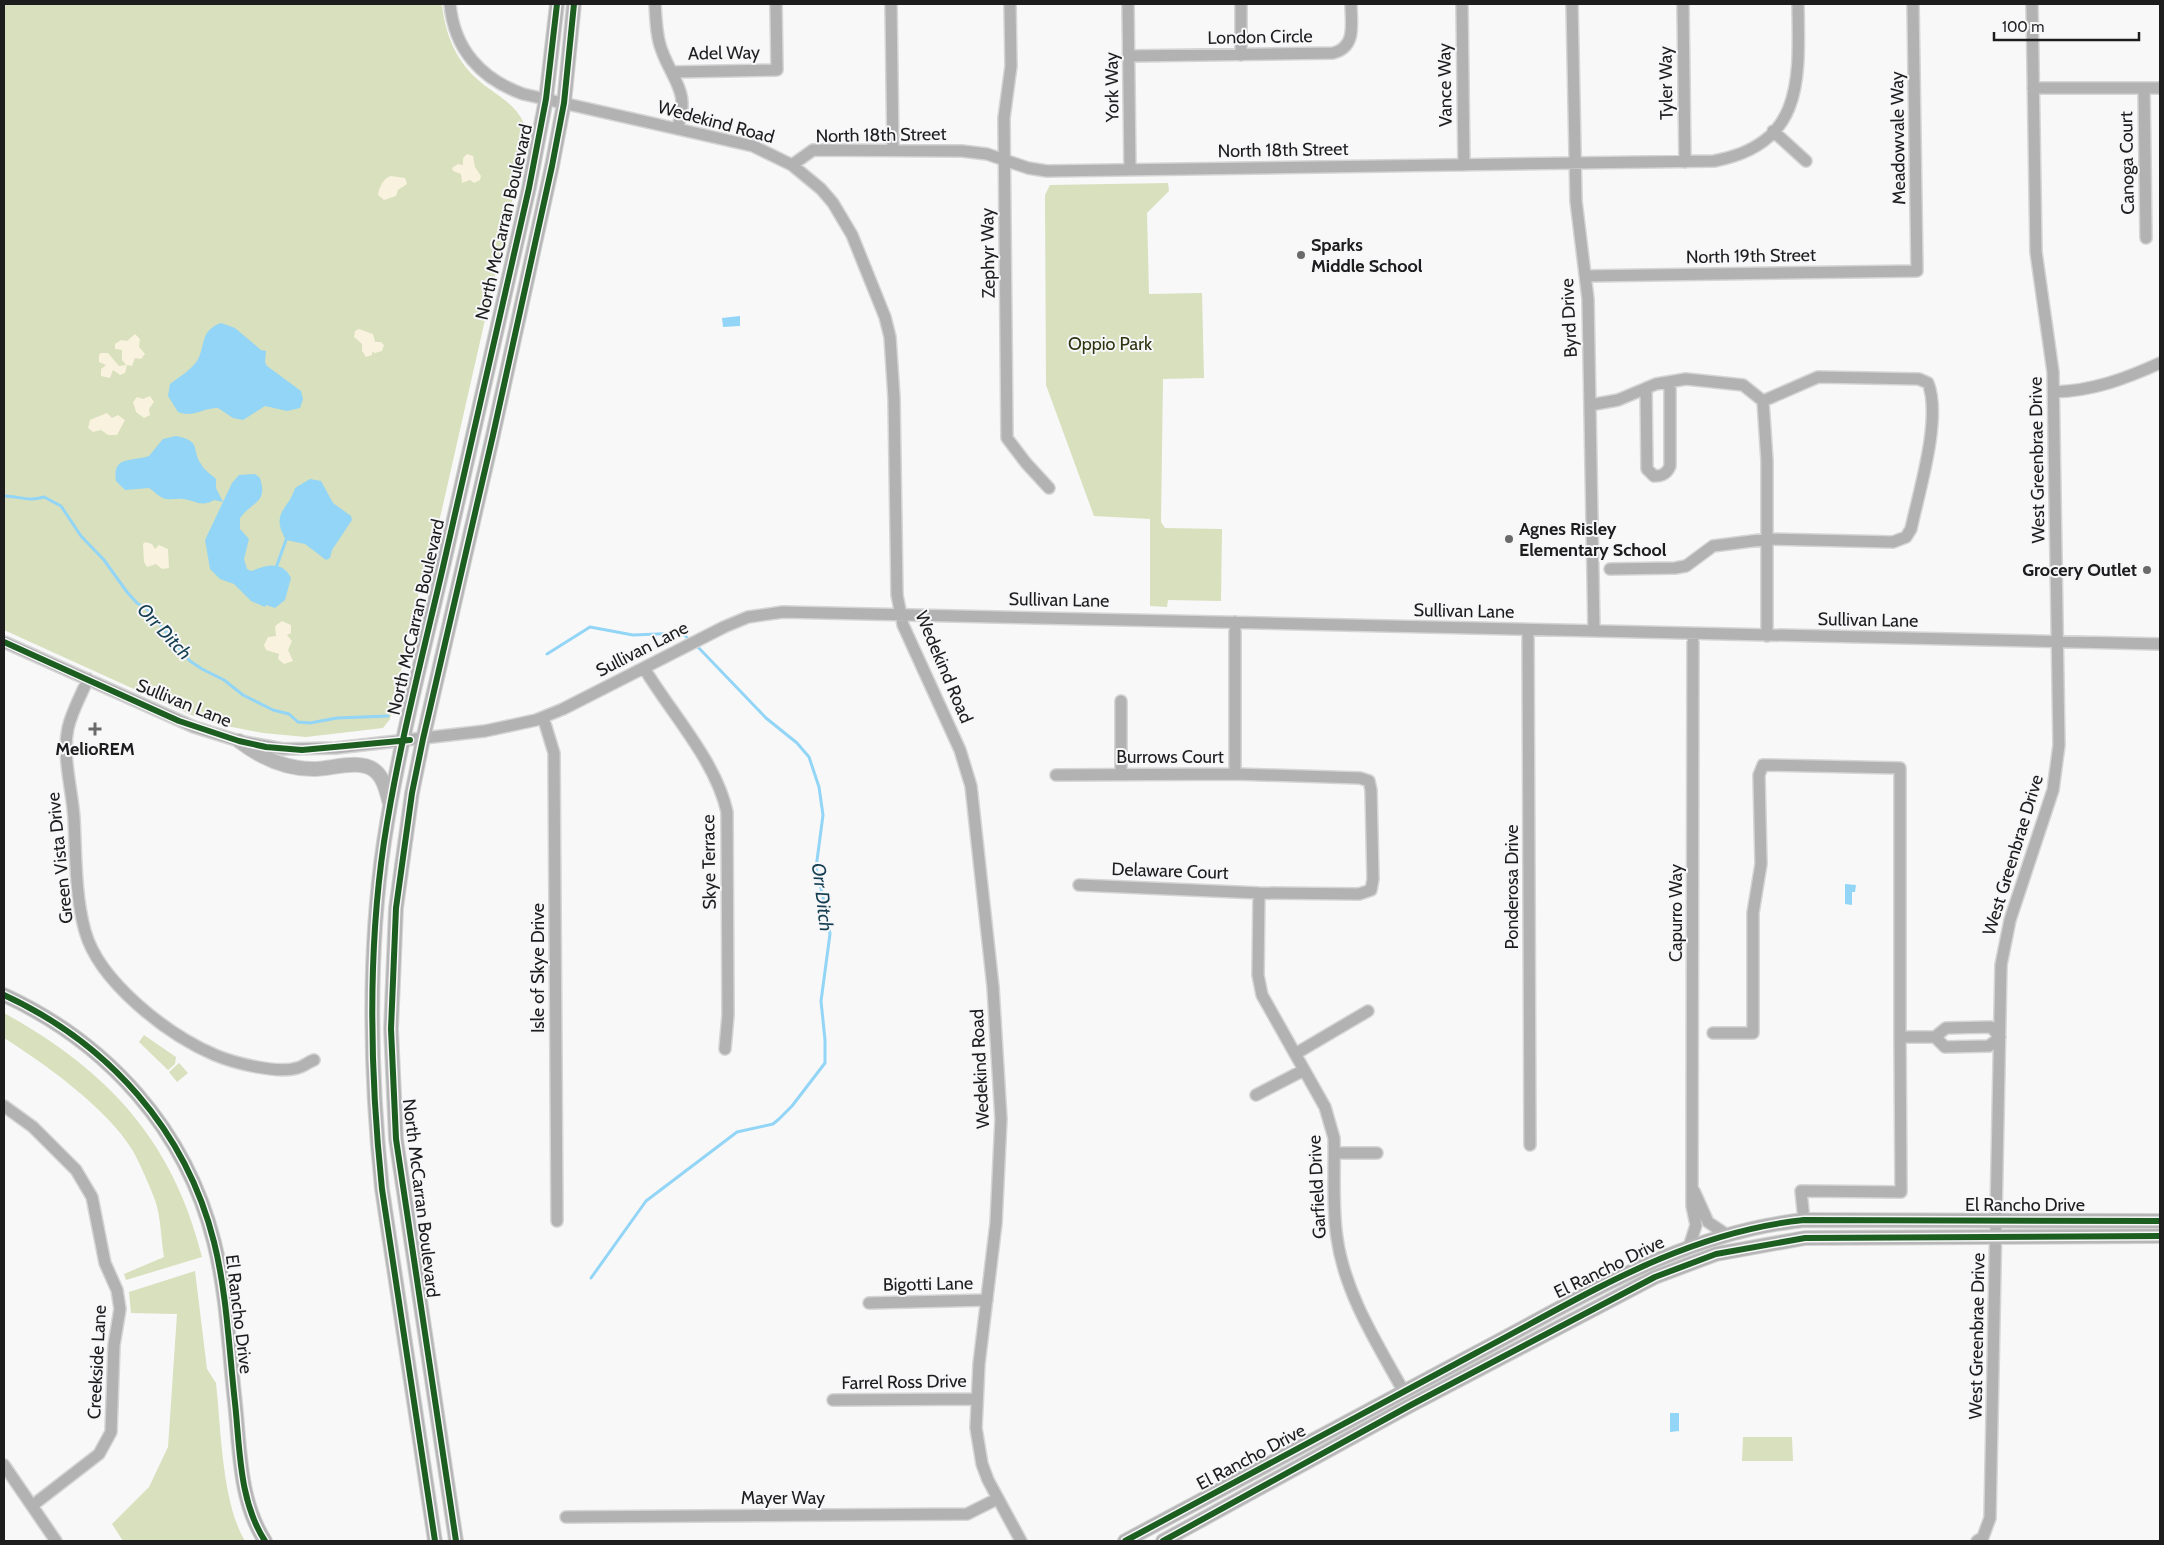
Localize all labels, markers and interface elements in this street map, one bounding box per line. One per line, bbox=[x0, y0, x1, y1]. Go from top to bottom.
scale bar bbox=[1994, 10, 2139, 42]
text: 100 m bbox=[2002, 18, 2044, 36]
street label: London Circle bbox=[1207, 25, 1313, 49]
street label: Adel Way bbox=[688, 41, 760, 65]
street label: Vance Way bbox=[1433, 43, 1457, 127]
street label: Tyler Way bbox=[1654, 46, 1678, 120]
street label: York Way bbox=[1100, 52, 1124, 123]
street label: Meadowvale Way bbox=[1886, 71, 1910, 205]
street label: Wedekind Road bbox=[655, 96, 777, 148]
street label: Canoga Court bbox=[2115, 111, 2139, 215]
street label: North McCarran Boulevard bbox=[471, 122, 537, 322]
street label: North 18th Street bbox=[815, 123, 947, 147]
street label: North 18th Street bbox=[1217, 138, 1349, 162]
street label: Zephyr Way bbox=[976, 208, 1000, 298]
place label: Sparks Middle School bbox=[1311, 234, 1423, 277]
street label: North 19th Street bbox=[1686, 244, 1816, 268]
marker: Sparks Middle School bbox=[1295, 249, 1307, 261]
street label: Byrd Drive bbox=[1556, 278, 1582, 358]
park label: Oppio Park bbox=[1068, 333, 1153, 355]
street label: West Greenbrae Drive bbox=[2025, 376, 2049, 544]
street label: North McCarran Boulevard bbox=[383, 517, 449, 717]
place label: Agnes Risley Elementary School bbox=[1519, 518, 1667, 561]
marker: Agnes Risley Elementary School bbox=[1503, 533, 1515, 545]
place label: Grocery Outlet bbox=[2022, 559, 2137, 581]
marker: Grocery Outlet bbox=[2141, 564, 2153, 576]
street label: Sullivan Lane bbox=[1009, 588, 1109, 612]
water label: Orr Ditch bbox=[133, 598, 197, 664]
street label: Sullivan Lane bbox=[1414, 599, 1514, 623]
street label: Wedekind Road bbox=[910, 608, 978, 726]
street label: Sullivan Lane bbox=[1818, 608, 1918, 632]
street label: Sullivan Lane bbox=[592, 616, 692, 682]
street label: Sullivan Lane bbox=[133, 674, 235, 732]
marker: MelioREM bbox=[88, 722, 102, 736]
place label: MelioREM bbox=[55, 738, 135, 760]
street label: Burrows Court bbox=[1116, 746, 1224, 768]
street label: West Greenbrae Drive bbox=[1978, 772, 2048, 938]
street label: Green Vista Drive bbox=[42, 791, 78, 925]
street label: Skye Terrace bbox=[697, 814, 721, 910]
street label: Ponderosa Drive bbox=[1501, 824, 1523, 950]
street label: Delaware Court bbox=[1111, 858, 1229, 884]
water label: Orr Ditch bbox=[807, 861, 838, 933]
street label: Capurro Way bbox=[1665, 864, 1687, 962]
street label: Isle of Skye Drive bbox=[527, 903, 549, 1033]
street label: Wedekind Road bbox=[966, 1009, 994, 1129]
street label: North McCarran Boulevard bbox=[398, 1097, 444, 1299]
street label: Garfield Drive bbox=[1303, 1134, 1331, 1240]
street label: El Rancho Drive bbox=[1965, 1194, 2085, 1216]
street label: El Rancho Drive bbox=[1550, 1231, 1668, 1303]
street label: West Greenbrae Drive bbox=[1965, 1252, 1989, 1420]
street label: El Rancho Drive bbox=[221, 1253, 257, 1375]
street label: Bigotti Lane bbox=[883, 1272, 973, 1296]
street label: Creekside Lane bbox=[83, 1304, 111, 1420]
street label: Farrel Ross Drive bbox=[841, 1370, 967, 1394]
street label: El Rancho Drive bbox=[1193, 1419, 1309, 1495]
street label: Mayer Way bbox=[741, 1487, 825, 1509]

